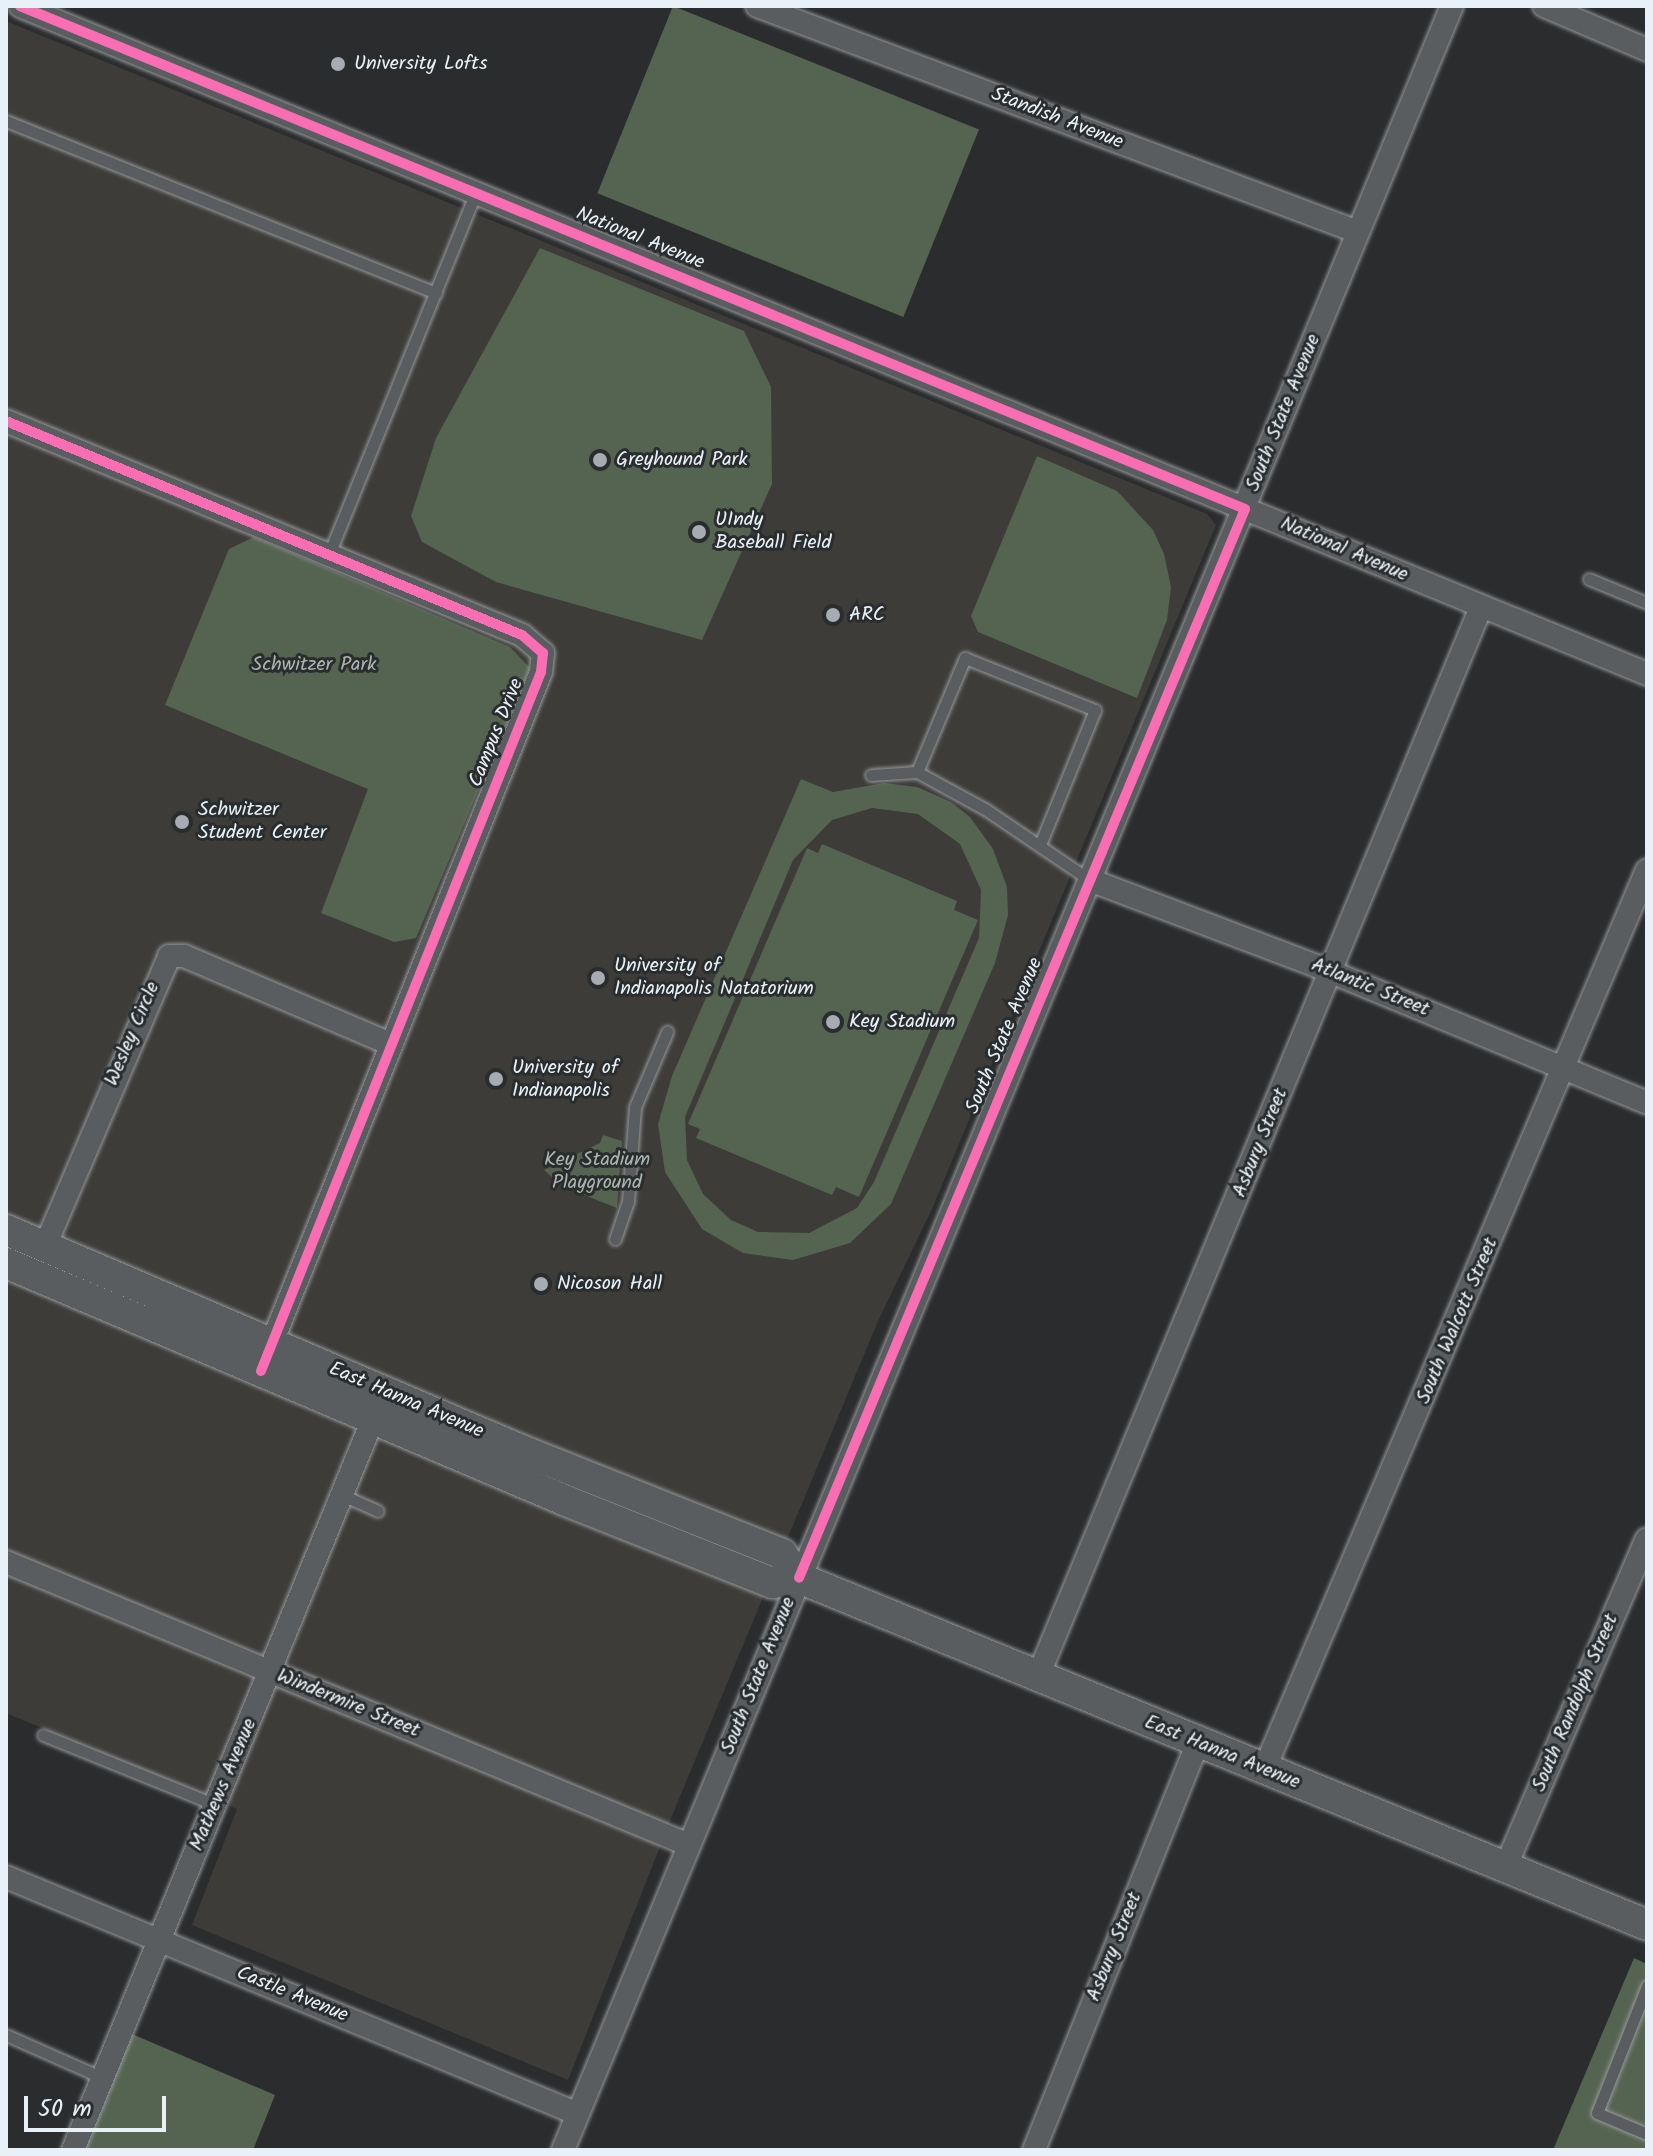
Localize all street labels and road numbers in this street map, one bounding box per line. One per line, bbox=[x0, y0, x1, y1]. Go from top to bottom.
street label: Standish Avenue bbox=[988, 83, 1126, 155]
street label: National Avenue bbox=[572, 202, 708, 276]
street label: South State Avenue bbox=[1242, 331, 1326, 495]
street label: National Avenue bbox=[1277, 512, 1411, 588]
street label: Campus Drive bbox=[464, 675, 530, 791]
street label: Atlantic Street bbox=[1308, 953, 1432, 1023]
street label: South State Avenue bbox=[961, 954, 1049, 1118]
street label: Wesley Circle bbox=[100, 978, 166, 1090]
street label: Asbury Street bbox=[1228, 1085, 1294, 1201]
street label: South Walcott Street bbox=[1412, 1234, 1504, 1408]
street label: East Hanna Avenue bbox=[325, 1358, 487, 1444]
street label: South State Avenue bbox=[717, 1594, 801, 1758]
street label: South Randolph Street bbox=[1528, 1611, 1624, 1795]
street label: Windermire Street bbox=[273, 1664, 423, 1744]
street label: East Hanna Avenue bbox=[1141, 1711, 1303, 1795]
street label: Mathews Avenue bbox=[185, 1715, 263, 1855]
street label: Asbury Street bbox=[1082, 1889, 1148, 2005]
street label: Castle Avenue bbox=[233, 1962, 351, 2028]

